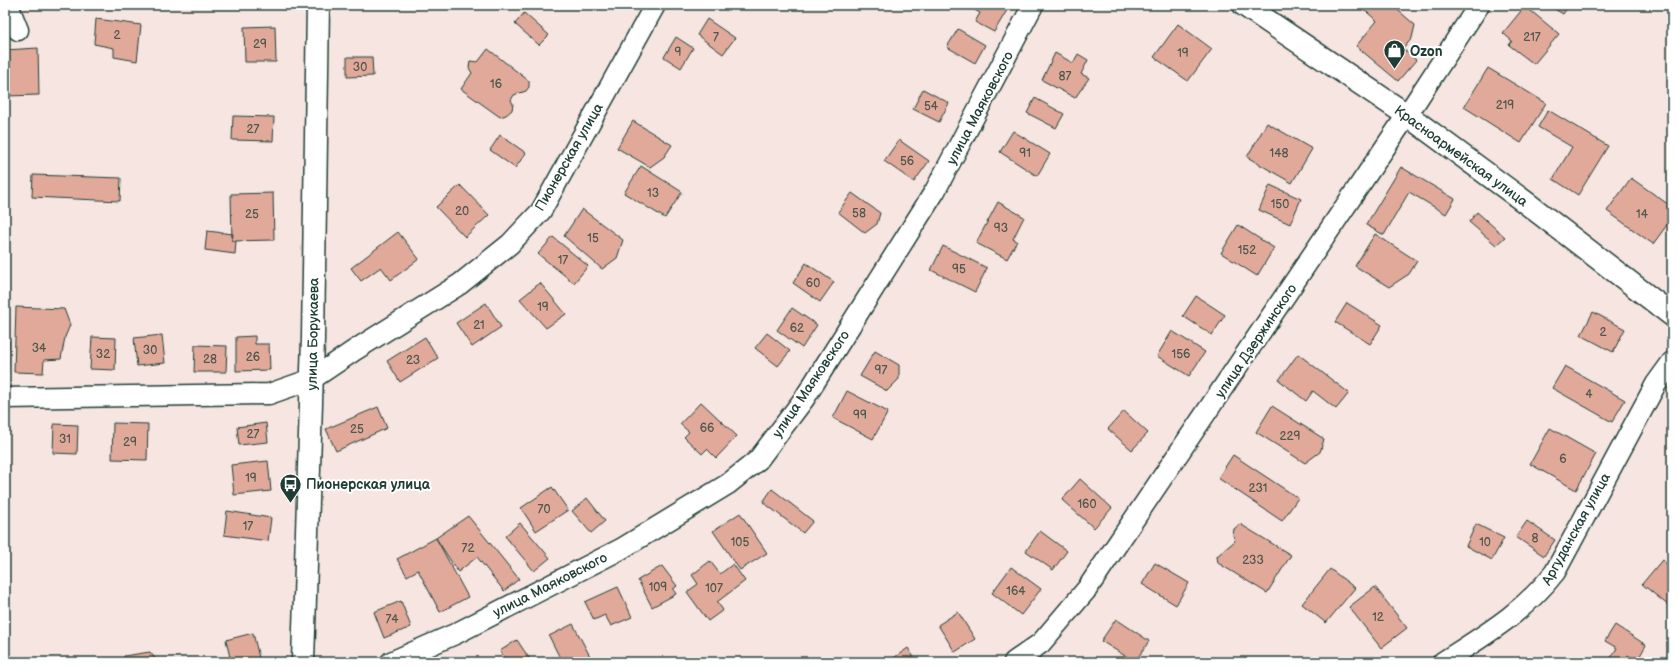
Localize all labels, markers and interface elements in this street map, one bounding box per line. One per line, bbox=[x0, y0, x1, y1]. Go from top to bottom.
house number: 2 bbox=[113, 28, 121, 43]
house number: 7 bbox=[713, 30, 719, 45]
house number: 217 bbox=[1523, 30, 1541, 45]
house number: 29 bbox=[253, 37, 267, 52]
shop icon: Ozon bbox=[1382, 38, 1408, 71]
place label: Ozon bbox=[1410, 43, 1443, 60]
house number: 9 bbox=[675, 45, 682, 60]
house number: 19 bbox=[1177, 46, 1189, 61]
street label: улица Маяковского bbox=[943, 48, 1017, 168]
house number: 30 bbox=[353, 60, 367, 75]
house number: 87 bbox=[1059, 69, 1072, 84]
house number: 16 bbox=[490, 77, 502, 92]
house number: 219 bbox=[1496, 98, 1514, 113]
street label: Пионерская улица bbox=[531, 99, 607, 214]
house number: 54 bbox=[924, 99, 939, 114]
street label: Красноармейская улица bbox=[1391, 102, 1532, 211]
house number: 27 bbox=[247, 122, 260, 137]
house number: 91 bbox=[1019, 146, 1031, 161]
house number: 148 bbox=[1270, 146, 1288, 161]
house number: 56 bbox=[900, 154, 914, 169]
house number: 13 bbox=[647, 186, 659, 201]
house number: 150 bbox=[1271, 197, 1289, 212]
house number: 20 bbox=[455, 204, 469, 219]
house number: 58 bbox=[852, 206, 866, 221]
house number: 25 bbox=[245, 207, 259, 222]
house number: 14 bbox=[1636, 207, 1649, 222]
house number: 93 bbox=[994, 221, 1008, 236]
house number: 15 bbox=[587, 231, 599, 246]
house number: 152 bbox=[1238, 243, 1256, 258]
house number: 17 bbox=[558, 253, 568, 268]
house number: 95 bbox=[952, 262, 966, 277]
house number: 60 bbox=[806, 276, 820, 291]
street label: улица Борукаева bbox=[304, 277, 322, 391]
street label: улица Дзержинского bbox=[1212, 281, 1300, 401]
house number: 19 bbox=[537, 300, 549, 315]
house number: 21 bbox=[473, 318, 485, 333]
house number: 62 bbox=[790, 321, 804, 336]
house number: 2 bbox=[1599, 325, 1607, 340]
street label: улица Маяковского bbox=[769, 327, 853, 441]
house number: 34 bbox=[32, 341, 47, 356]
house number: 30 bbox=[143, 343, 157, 358]
house number: 32 bbox=[96, 347, 110, 362]
house number: 156 bbox=[1172, 347, 1190, 362]
house number: 26 bbox=[246, 350, 260, 365]
house number: 28 bbox=[203, 352, 217, 367]
house number: 23 bbox=[406, 353, 420, 368]
house number: 97 bbox=[875, 363, 888, 378]
house number: 4 bbox=[1585, 387, 1593, 402]
house number: 99 bbox=[853, 408, 867, 423]
house number: 66 bbox=[700, 421, 714, 436]
house number: 25 bbox=[350, 422, 364, 437]
house number: 27 bbox=[247, 427, 260, 442]
house number: 229 bbox=[1279, 429, 1301, 444]
house number: 31 bbox=[59, 432, 71, 447]
house number: 29 bbox=[123, 435, 137, 450]
house number: 6 bbox=[1559, 452, 1567, 467]
street label: Аргуданская улица bbox=[1538, 469, 1614, 589]
house number: 19 bbox=[245, 471, 257, 486]
bus stop icon: Пионерская улица bbox=[278, 471, 304, 504]
place label: Пионерская улица bbox=[306, 476, 431, 493]
house number: 231 bbox=[1249, 481, 1267, 496]
house number: 160 bbox=[1077, 497, 1097, 512]
house number: 70 bbox=[538, 502, 550, 517]
house number: 17 bbox=[243, 519, 253, 534]
house number: 8 bbox=[1532, 531, 1539, 546]
house number: 105 bbox=[731, 535, 749, 550]
house number: 10 bbox=[1479, 535, 1491, 550]
house number: 72 bbox=[462, 541, 474, 556]
street label: улица Маяковского bbox=[490, 549, 610, 621]
house number: 233 bbox=[1242, 553, 1264, 568]
house number: 109 bbox=[649, 580, 667, 595]
house number: 107 bbox=[705, 581, 723, 596]
house number: 164 bbox=[1006, 584, 1026, 599]
house number: 12 bbox=[1372, 610, 1384, 625]
house number: 74 bbox=[385, 612, 399, 627]

